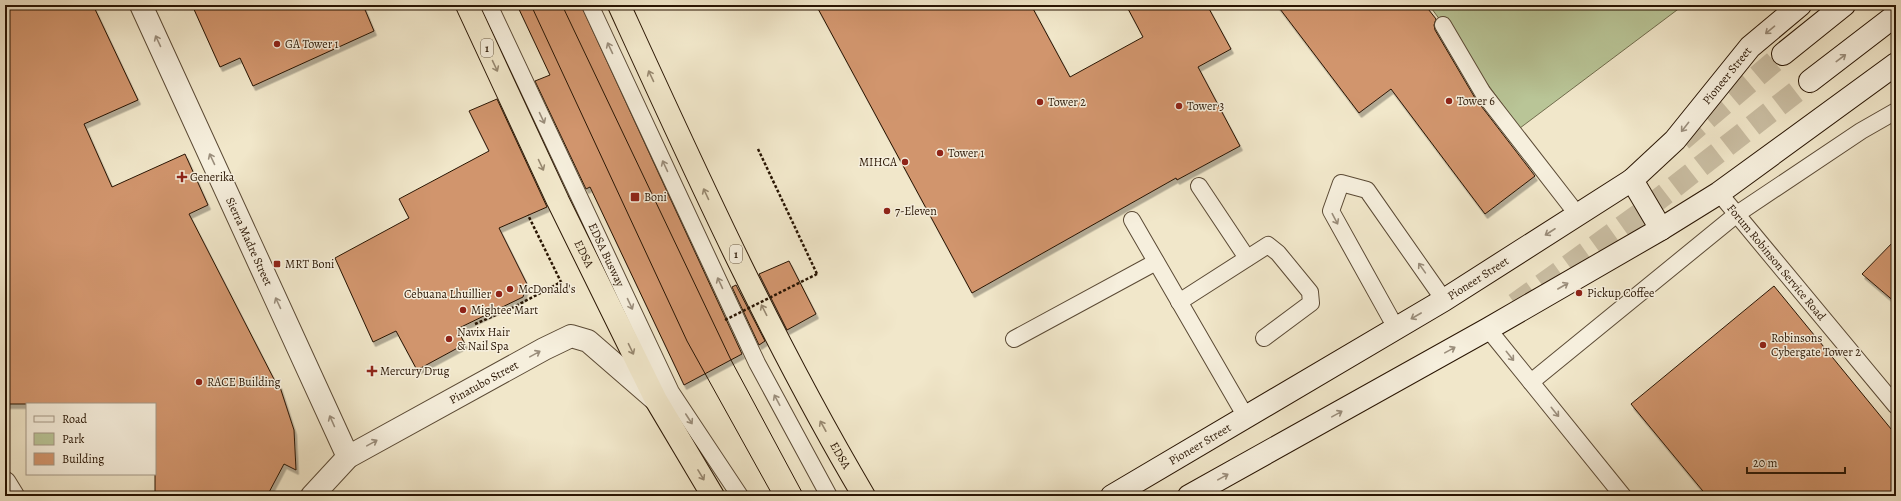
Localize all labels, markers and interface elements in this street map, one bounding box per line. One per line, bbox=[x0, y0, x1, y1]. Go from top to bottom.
one-way arrow bbox=[1765, 26, 1776, 35]
one-way arrow bbox=[154, 35, 161, 47]
place label: GA Tower 1 bbox=[285, 36, 339, 52]
marker: GA Tower 1 bbox=[272, 39, 282, 49]
road number: 1 bbox=[481, 39, 493, 57]
one-way arrow bbox=[606, 42, 613, 54]
street label: Pioneer Street bbox=[1699, 43, 1755, 108]
one-way arrow bbox=[1835, 53, 1846, 62]
one-way arrow bbox=[492, 59, 499, 71]
one-way arrow bbox=[647, 70, 655, 82]
place label: Tower 6 bbox=[1457, 93, 1495, 109]
place label: Tower 2 bbox=[1048, 94, 1086, 110]
marker: Tower 6 bbox=[1444, 96, 1454, 106]
marker: Tower 2 bbox=[1035, 97, 1045, 107]
place label: Tower 3 bbox=[1187, 98, 1224, 114]
marker: Tower 3 bbox=[1174, 101, 1184, 111]
one-way arrow bbox=[539, 112, 546, 124]
one-way arrow bbox=[1681, 122, 1689, 133]
place label: Tower 1 bbox=[948, 145, 984, 161]
marker: Tower 1 bbox=[935, 148, 945, 158]
one-way arrow bbox=[208, 154, 215, 166]
place label: MIHCA bbox=[859, 154, 898, 170]
marker: MIHCA bbox=[900, 157, 910, 167]
one-way arrow bbox=[538, 158, 545, 170]
one-way arrow bbox=[661, 160, 668, 172]
place label: Generika bbox=[190, 169, 235, 185]
marker: Generika bbox=[177, 172, 187, 182]
one-way arrow bbox=[702, 188, 709, 200]
place label: Boni bbox=[644, 189, 667, 205]
marker: Boni bbox=[629, 191, 641, 203]
street label: Sierra Madre Street bbox=[222, 194, 277, 288]
street label: Forum Robinson Service Road bbox=[1724, 201, 1830, 324]
place label: 7-Eleven bbox=[895, 203, 937, 219]
marker: 7-Eleven bbox=[882, 206, 892, 216]
one-way arrow bbox=[1332, 212, 1339, 224]
street label: EDSA Busway bbox=[585, 220, 629, 290]
one-way arrow bbox=[1544, 228, 1556, 236]
street label: EDSA bbox=[570, 237, 598, 271]
road number: 1 bbox=[730, 245, 742, 263]
street label: Pioneer Street bbox=[1444, 253, 1512, 304]
place label: MRT Boni bbox=[285, 256, 334, 272]
marker: MRT Boni bbox=[272, 259, 282, 269]
one-way arrow bbox=[1418, 263, 1426, 274]
one-way arrow bbox=[716, 278, 723, 290]
place label: McDonald's bbox=[518, 281, 576, 297]
one-way arrow bbox=[1557, 281, 1569, 289]
marker: McDonald's bbox=[505, 284, 515, 294]
place label: Pickup Coffee bbox=[1587, 285, 1654, 301]
place label: Cebuana Lhuillier bbox=[404, 286, 491, 302]
marker: Pickup Coffee bbox=[1574, 288, 1584, 298]
marker: Cebuana Lhuillier bbox=[494, 289, 504, 299]
one-way arrow bbox=[274, 297, 281, 309]
one-way arrow bbox=[627, 297, 634, 309]
place label: Mightee Mart bbox=[471, 302, 538, 318]
marker: Mightee Mart bbox=[458, 305, 468, 315]
one-way arrow bbox=[760, 305, 767, 317]
one-way arrow bbox=[1410, 313, 1422, 321]
place label: Navix Hair & Nail Spa bbox=[457, 324, 510, 354]
place label: Robinsons Cybergate Tower 2 bbox=[1771, 330, 1861, 360]
marker: Navix Hair & Nail Spa bbox=[444, 334, 454, 344]
marker: Robinsons Cybergate Tower 2 bbox=[1758, 340, 1768, 350]
one-way arrow bbox=[628, 343, 635, 355]
one-way arrow bbox=[1444, 346, 1456, 354]
one-way arrow bbox=[529, 349, 541, 357]
one-way arrow bbox=[1505, 350, 1514, 361]
street label: Pinatubo Street bbox=[446, 357, 521, 408]
place label: Mercury Drug bbox=[380, 363, 449, 379]
marker: Mercury Drug bbox=[367, 366, 377, 376]
place label: RACE Building bbox=[207, 374, 281, 390]
marker: RACE Building bbox=[194, 377, 204, 387]
one-way arrow bbox=[773, 394, 780, 406]
legend bbox=[26, 403, 156, 475]
one-way arrow bbox=[1551, 407, 1560, 418]
one-way arrow bbox=[1331, 409, 1343, 417]
text: Road bbox=[62, 411, 88, 427]
one-way arrow bbox=[685, 413, 693, 424]
one-way arrow bbox=[328, 416, 335, 428]
street label: Pioneer Street bbox=[1166, 419, 1234, 469]
one-way arrow bbox=[819, 420, 826, 432]
text: Park bbox=[62, 431, 85, 447]
one-way arrow bbox=[366, 439, 378, 446]
street label: EDSA bbox=[826, 439, 855, 473]
scale bar bbox=[1747, 449, 1845, 475]
text: Building bbox=[62, 451, 104, 467]
text: 20 m bbox=[1753, 455, 1777, 471]
one-way arrow bbox=[697, 469, 705, 481]
one-way arrow bbox=[1217, 473, 1229, 480]

